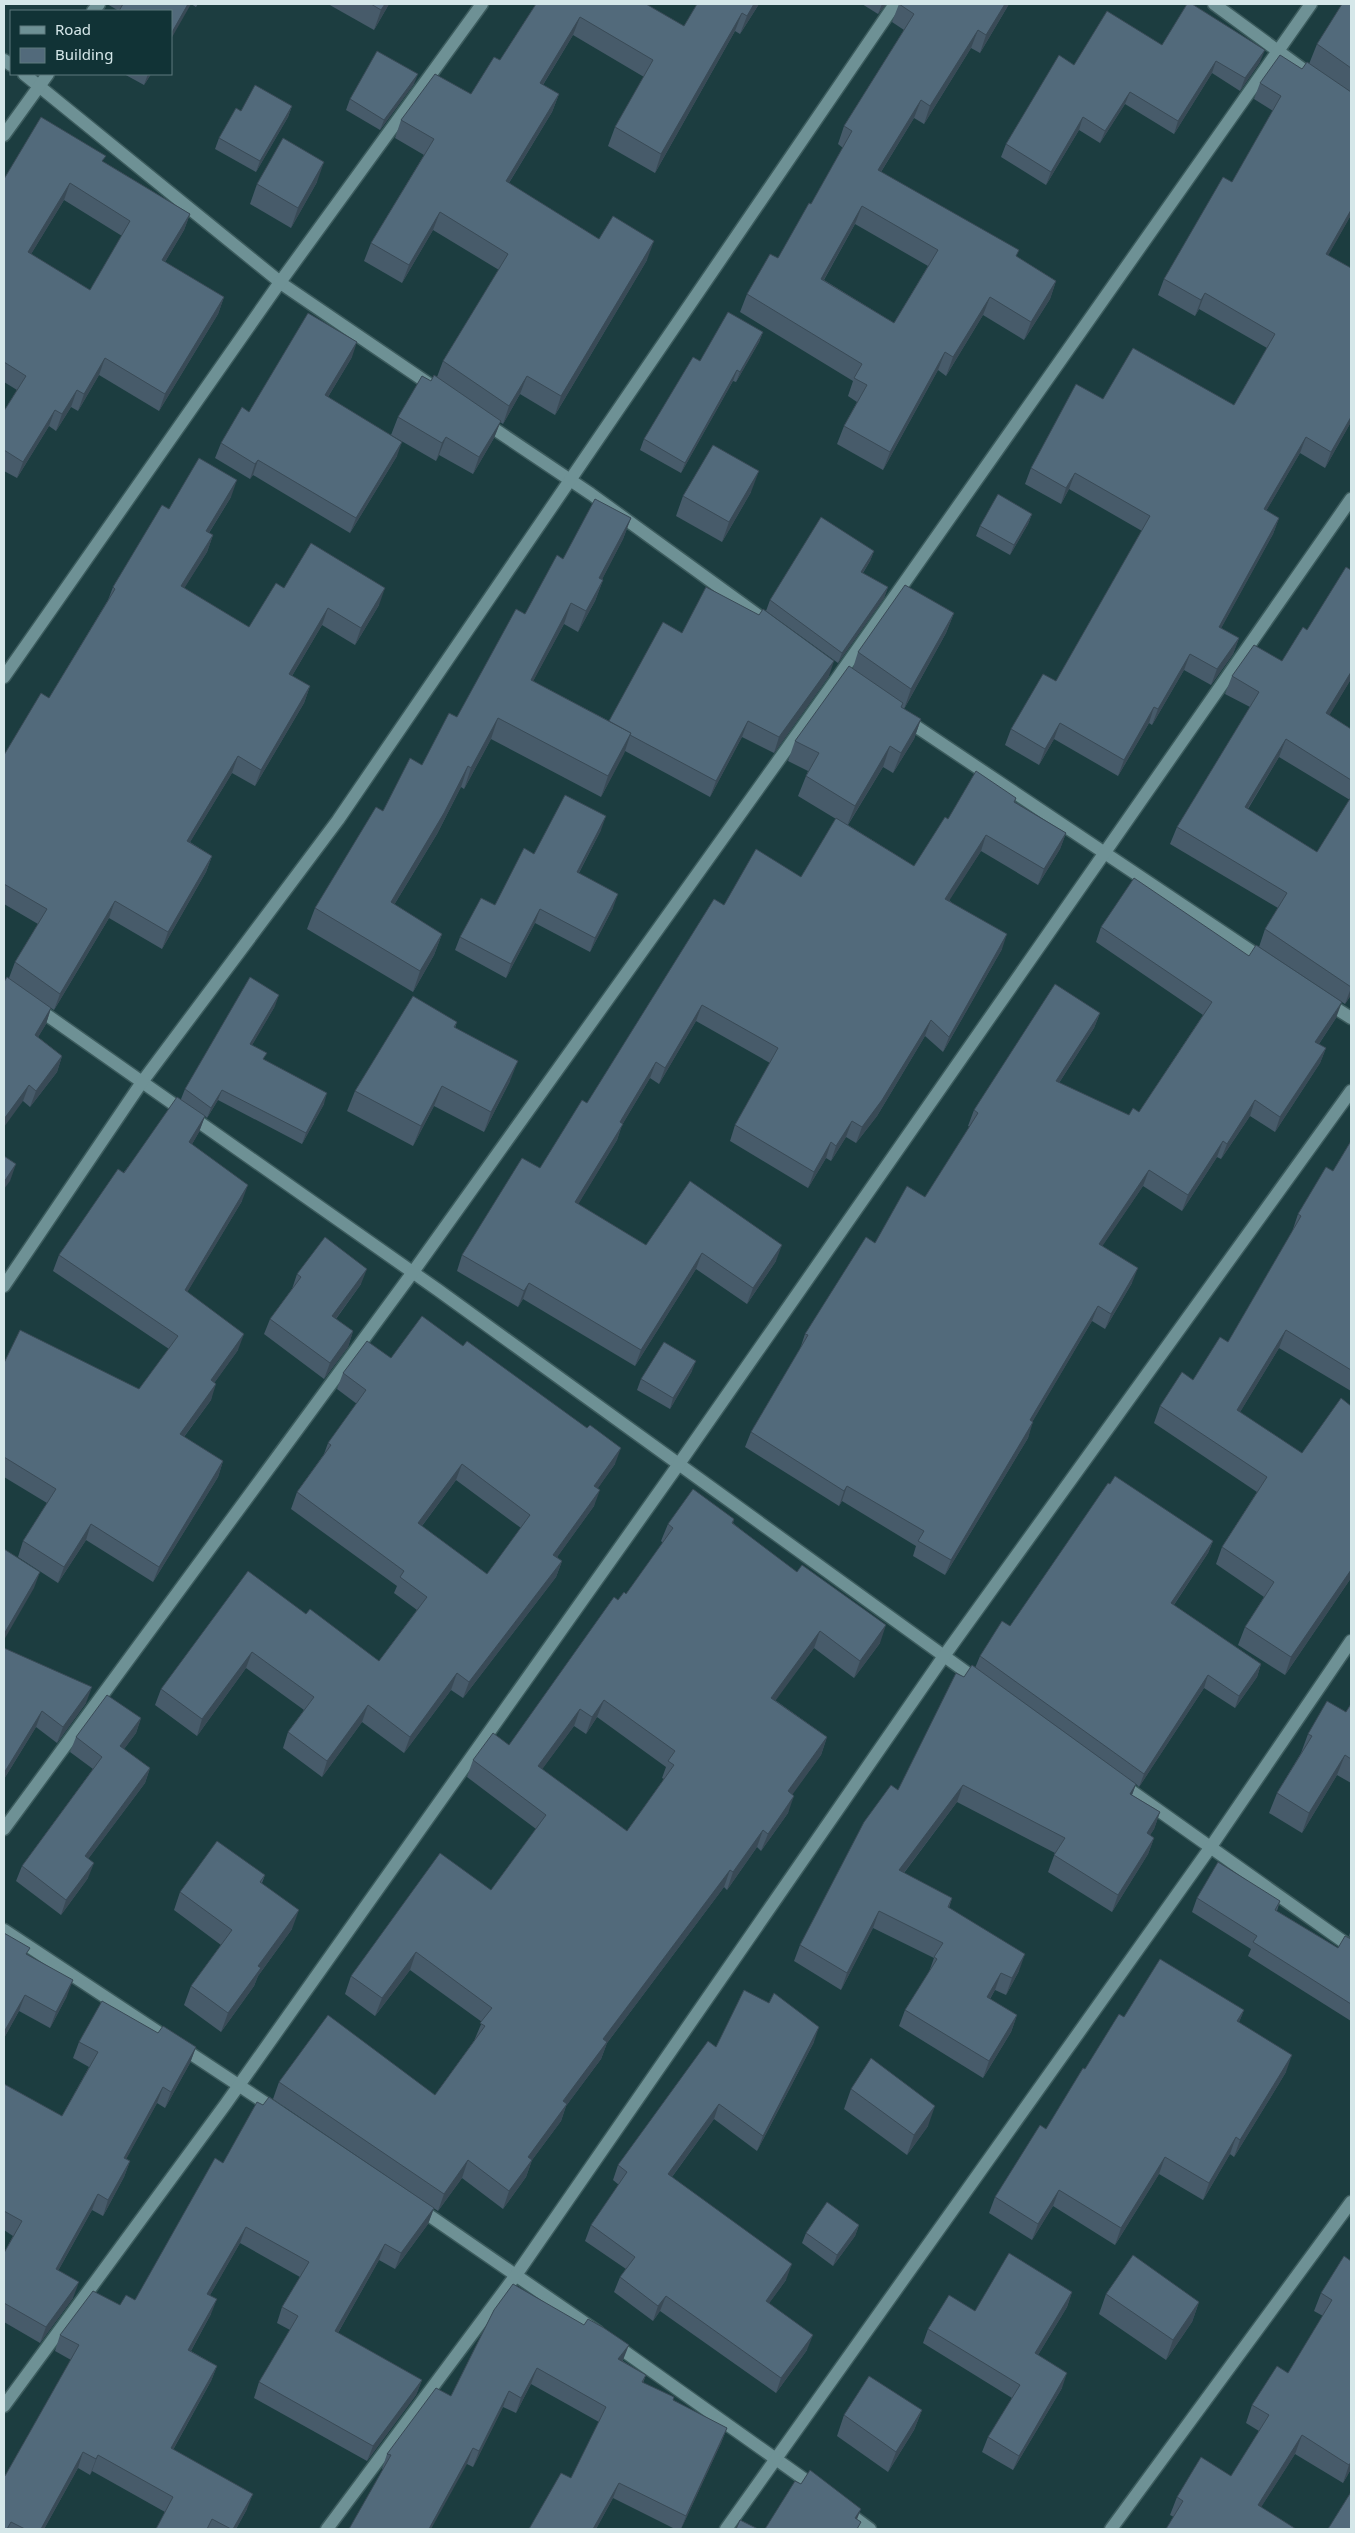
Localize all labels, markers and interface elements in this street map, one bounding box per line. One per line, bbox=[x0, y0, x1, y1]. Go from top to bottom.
legend bbox=[10, 10, 172, 75]
text: Road bbox=[55, 19, 91, 39]
text: Building bbox=[55, 44, 113, 64]

